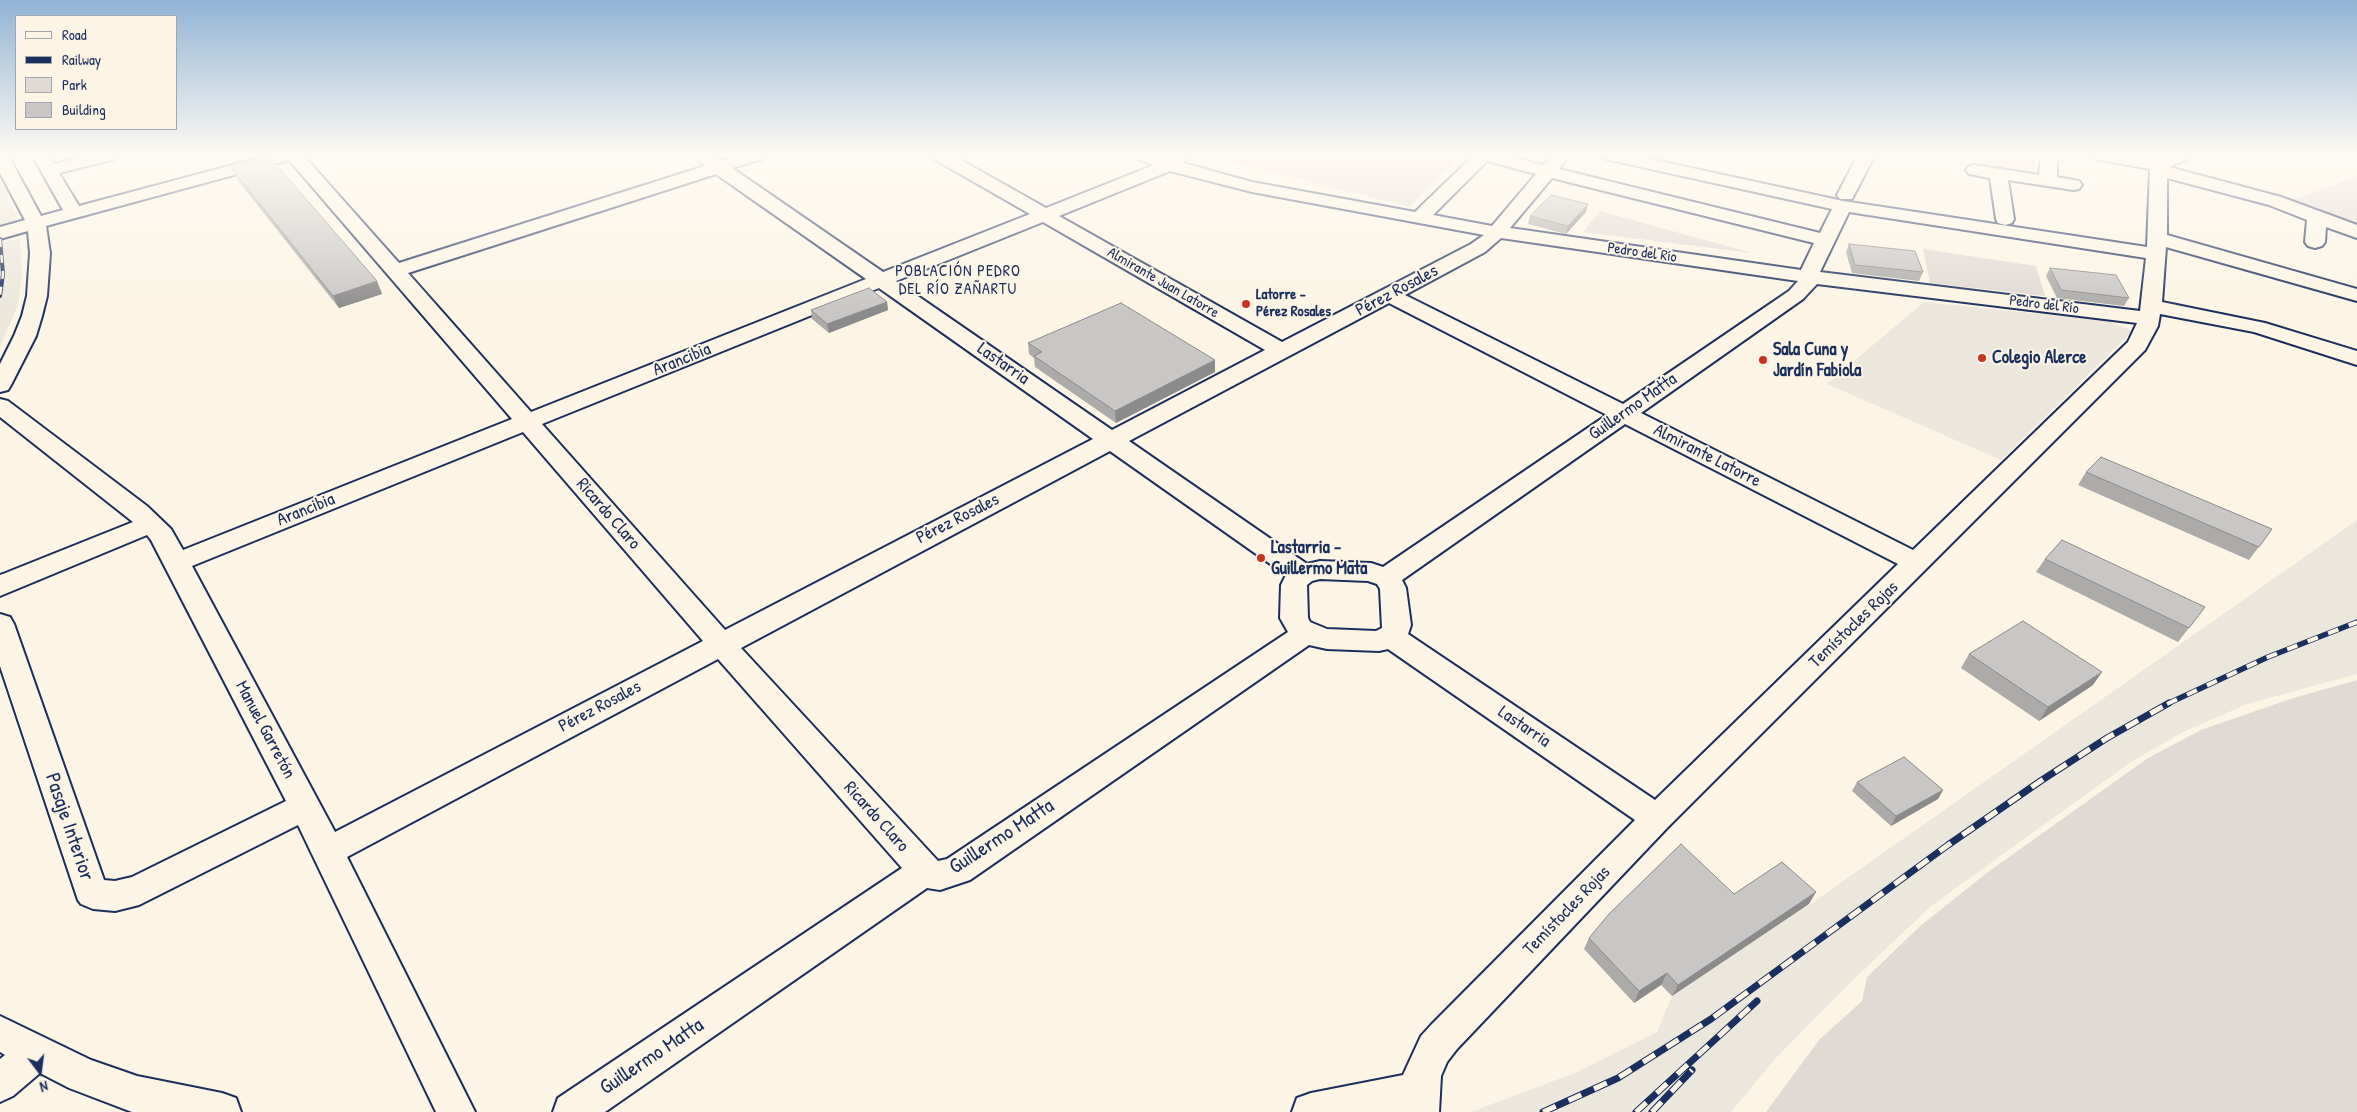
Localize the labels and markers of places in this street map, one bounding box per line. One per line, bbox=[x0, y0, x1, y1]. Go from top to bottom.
place label: Latorre - Pérez Rosales bbox=[1256, 286, 1331, 321]
marker: Latorre - Pérez Rosales bbox=[1240, 298, 1252, 310]
place label: Sala Cuna y Jardín Fabiola bbox=[1773, 339, 1861, 382]
place label: Colegio Alerce bbox=[1992, 347, 2086, 369]
marker: Colegio Alerce bbox=[1976, 352, 1988, 364]
marker: Sala Cuna y Jardín Fabiola bbox=[1757, 354, 1769, 366]
place label: Lastarria - Guillermo Mata bbox=[1271, 537, 1367, 580]
marker: Lastarria - Guillermo Mata bbox=[1255, 552, 1267, 564]

